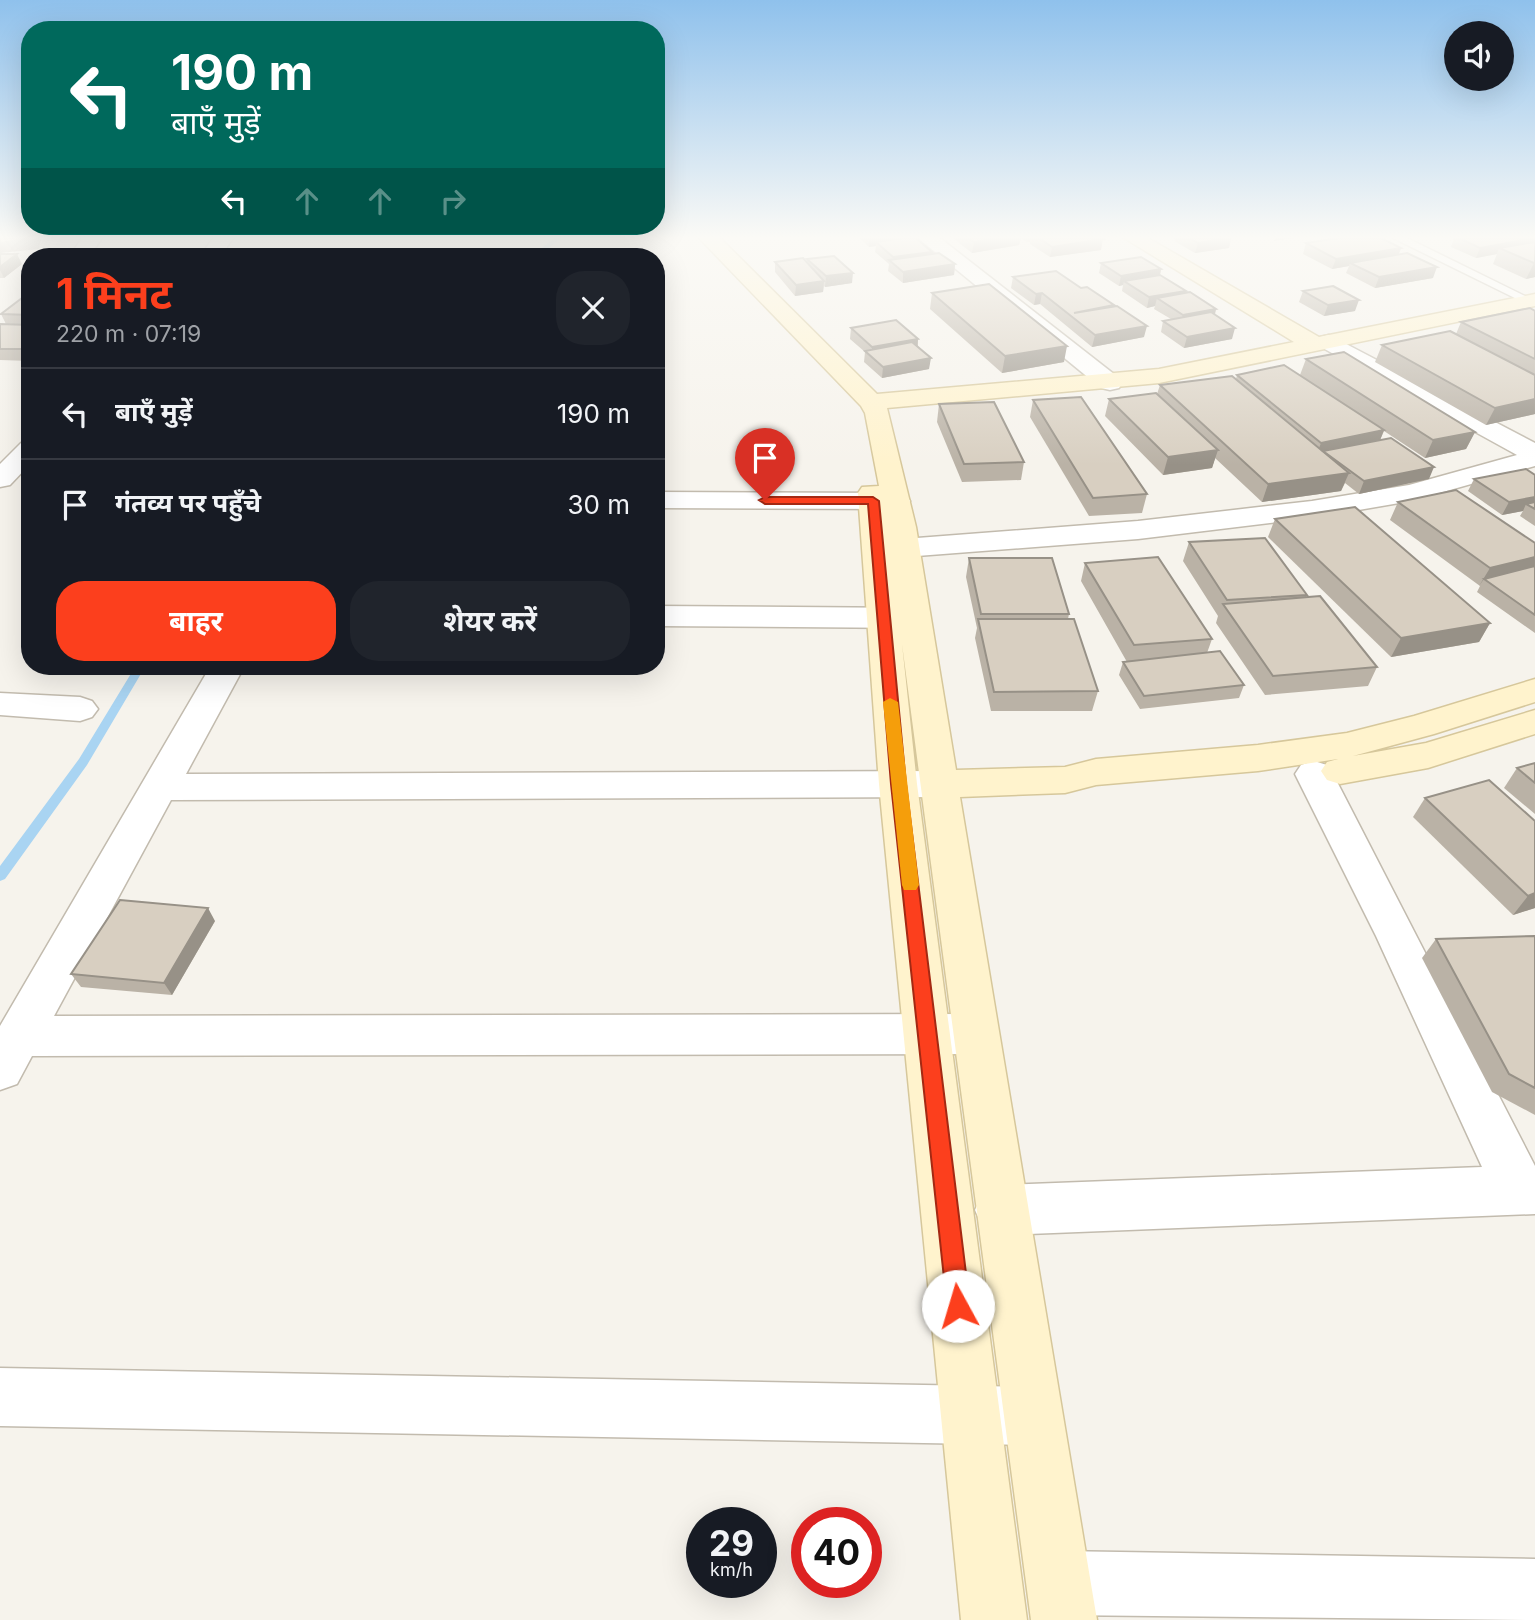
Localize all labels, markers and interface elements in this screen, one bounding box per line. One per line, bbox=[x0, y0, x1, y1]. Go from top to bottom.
map controls bbox=[1444, 21, 1514, 91]
button: sound bbox=[1444, 21, 1514, 91]
text: 190 m bbox=[171, 43, 313, 102]
icon: left bbox=[56, 49, 147, 140]
text: बाएँ मुड़ें bbox=[171, 103, 261, 142]
icon: left bbox=[215, 182, 253, 220]
icon: ahead bbox=[288, 182, 326, 220]
icon: ahead bbox=[361, 182, 399, 220]
icon: right bbox=[434, 182, 472, 220]
text: 1 मिनट bbox=[56, 268, 172, 319]
button: close bbox=[556, 271, 630, 345]
text: 220 m · 07:19 bbox=[56, 320, 201, 348]
icon: left bbox=[56, 395, 94, 433]
text: बाएँ मुड़ें bbox=[115, 396, 192, 427]
text: 190 m bbox=[557, 398, 630, 429]
pin bbox=[735, 428, 795, 500]
icon: arrive bbox=[746, 439, 784, 477]
icon: arrive bbox=[56, 486, 94, 524]
text: गंतव्य पर पहुँचे bbox=[115, 487, 261, 518]
text: 30 m bbox=[567, 489, 630, 520]
button: बाहर bbox=[56, 581, 336, 661]
button: शेयर करें bbox=[350, 581, 630, 661]
position arrow bbox=[921, 1269, 995, 1343]
speed limit sign: 40 bbox=[791, 1507, 882, 1598]
text: 29 bbox=[709, 1522, 754, 1564]
text: km/h bbox=[710, 1559, 753, 1580]

